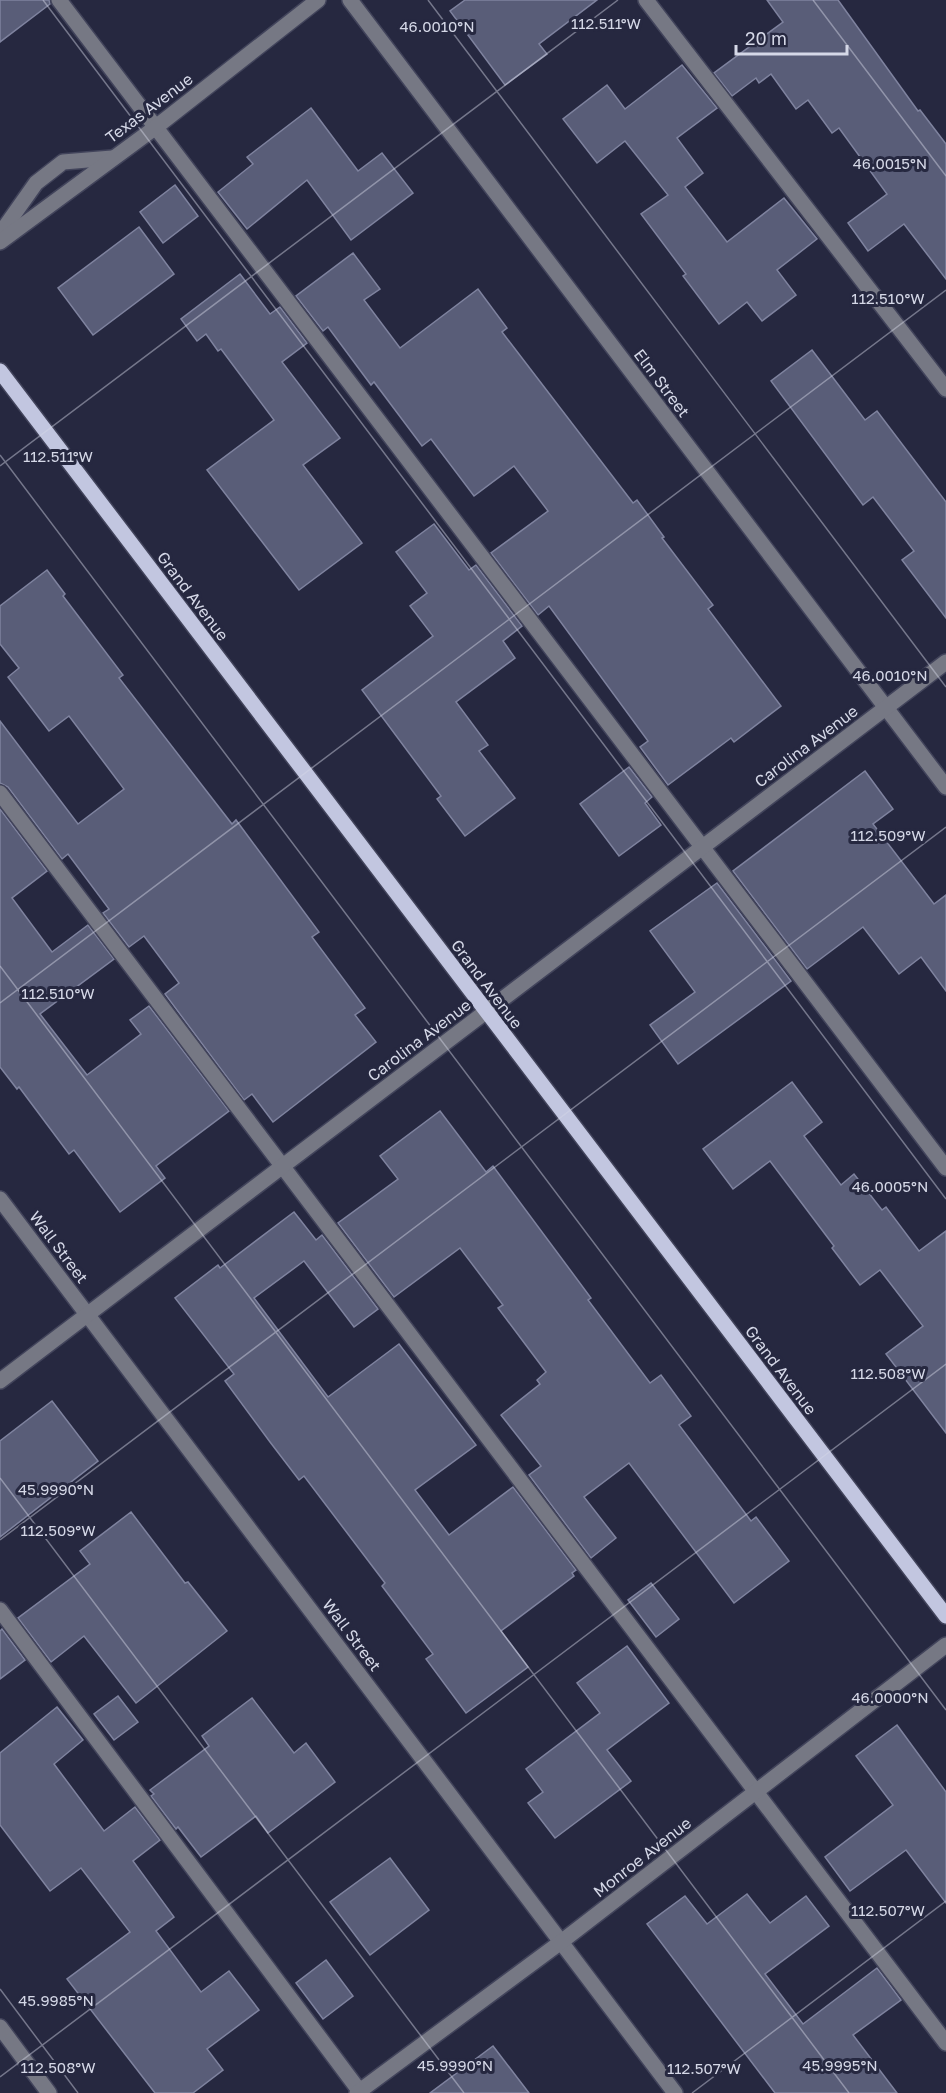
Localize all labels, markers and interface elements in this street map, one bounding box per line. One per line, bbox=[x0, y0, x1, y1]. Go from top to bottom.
text: 112.511°W bbox=[571, 14, 641, 32]
text: 46.0010°N bbox=[399, 17, 475, 35]
scale bar bbox=[736, 18, 847, 56]
text: 20 m bbox=[745, 27, 787, 49]
street label: Texas Avenue bbox=[101, 69, 197, 147]
text: 46.0015°N bbox=[853, 154, 927, 172]
text: 112.510°W bbox=[851, 289, 925, 307]
street label: Elm Street bbox=[630, 345, 694, 421]
text: 112.511°W bbox=[23, 447, 93, 465]
street label: Grand Avenue bbox=[153, 547, 233, 645]
text: 46.0010°N bbox=[852, 666, 928, 684]
street label: Carolina Avenue bbox=[750, 701, 862, 791]
text: 112.509°W bbox=[850, 826, 926, 844]
street label: Grand Avenue bbox=[447, 935, 527, 1033]
text: 112.510°W bbox=[21, 984, 95, 1002]
street label: Carolina Avenue bbox=[363, 995, 475, 1085]
text: 46.0005°N bbox=[852, 1177, 928, 1195]
street label: Wall Street bbox=[25, 1207, 93, 1287]
street label: Grand Avenue bbox=[741, 1321, 821, 1419]
text: 112.508°W bbox=[850, 1364, 926, 1382]
text: 45.9990°N bbox=[18, 1480, 94, 1498]
text: 112.509°W bbox=[20, 1521, 96, 1539]
street label: Wall Street bbox=[318, 1595, 386, 1675]
text: 46.0000°N bbox=[851, 1688, 929, 1706]
street label: Monroe Avenue bbox=[589, 1813, 695, 1901]
text: 112.507°W bbox=[851, 1901, 925, 1919]
text: 45.9985°N bbox=[18, 1991, 94, 2009]
text: 45.9990°N bbox=[417, 2056, 493, 2074]
text: 45.9995°N bbox=[802, 2056, 878, 2074]
text: 112.508°W bbox=[20, 2058, 96, 2076]
text: 112.507°W bbox=[667, 2059, 741, 2077]

